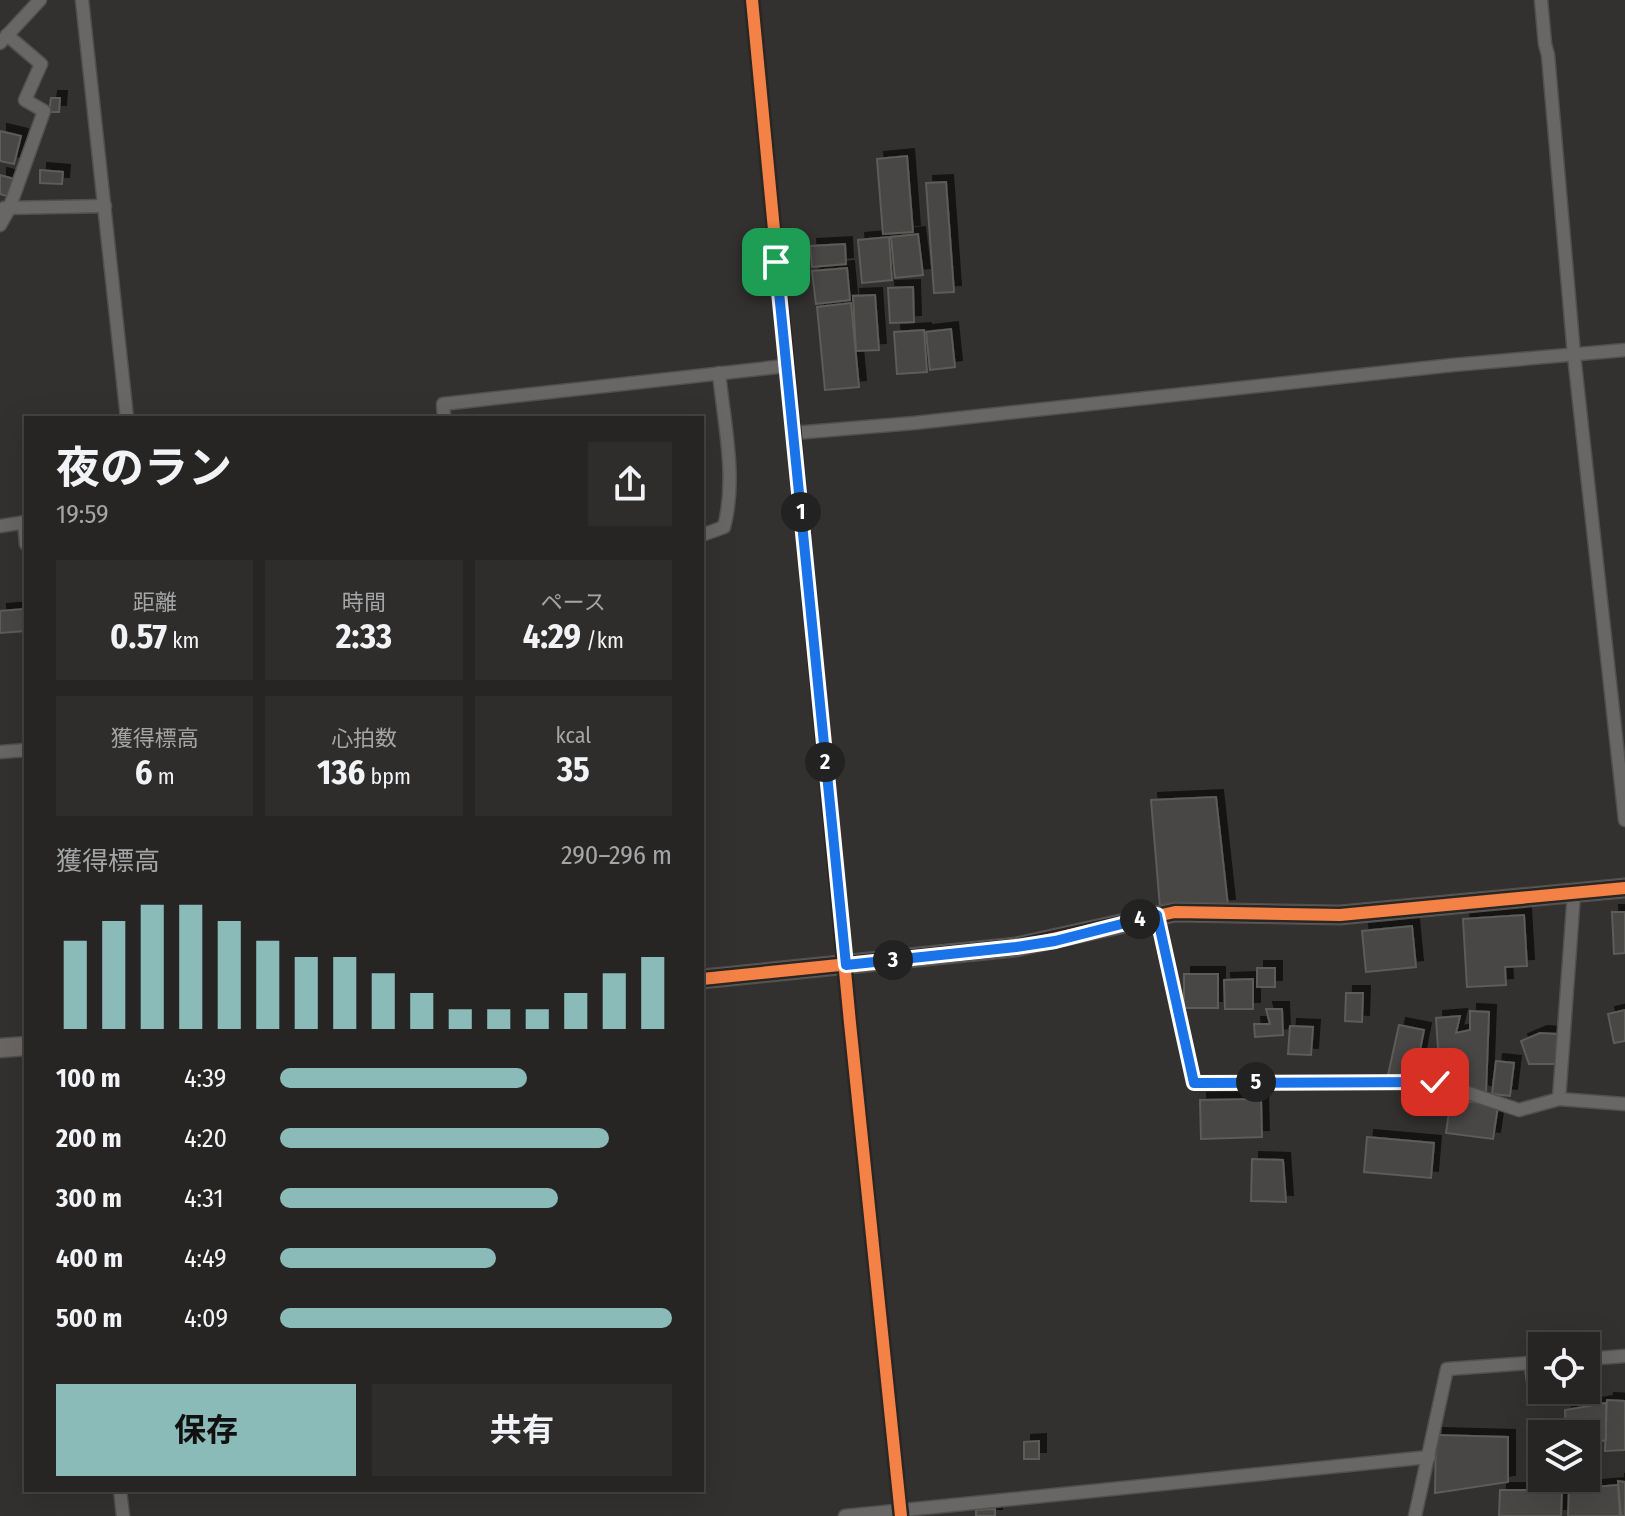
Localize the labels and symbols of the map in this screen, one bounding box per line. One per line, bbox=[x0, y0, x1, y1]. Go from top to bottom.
pin bbox=[742, 228, 810, 296]
pin: 1 bbox=[781, 492, 821, 532]
pin: 2 bbox=[805, 742, 845, 782]
pin: 4 bbox=[1120, 899, 1160, 939]
pin: 3 bbox=[873, 940, 913, 980]
pin bbox=[1401, 1048, 1469, 1116]
pin: 5 bbox=[1236, 1062, 1276, 1102]

